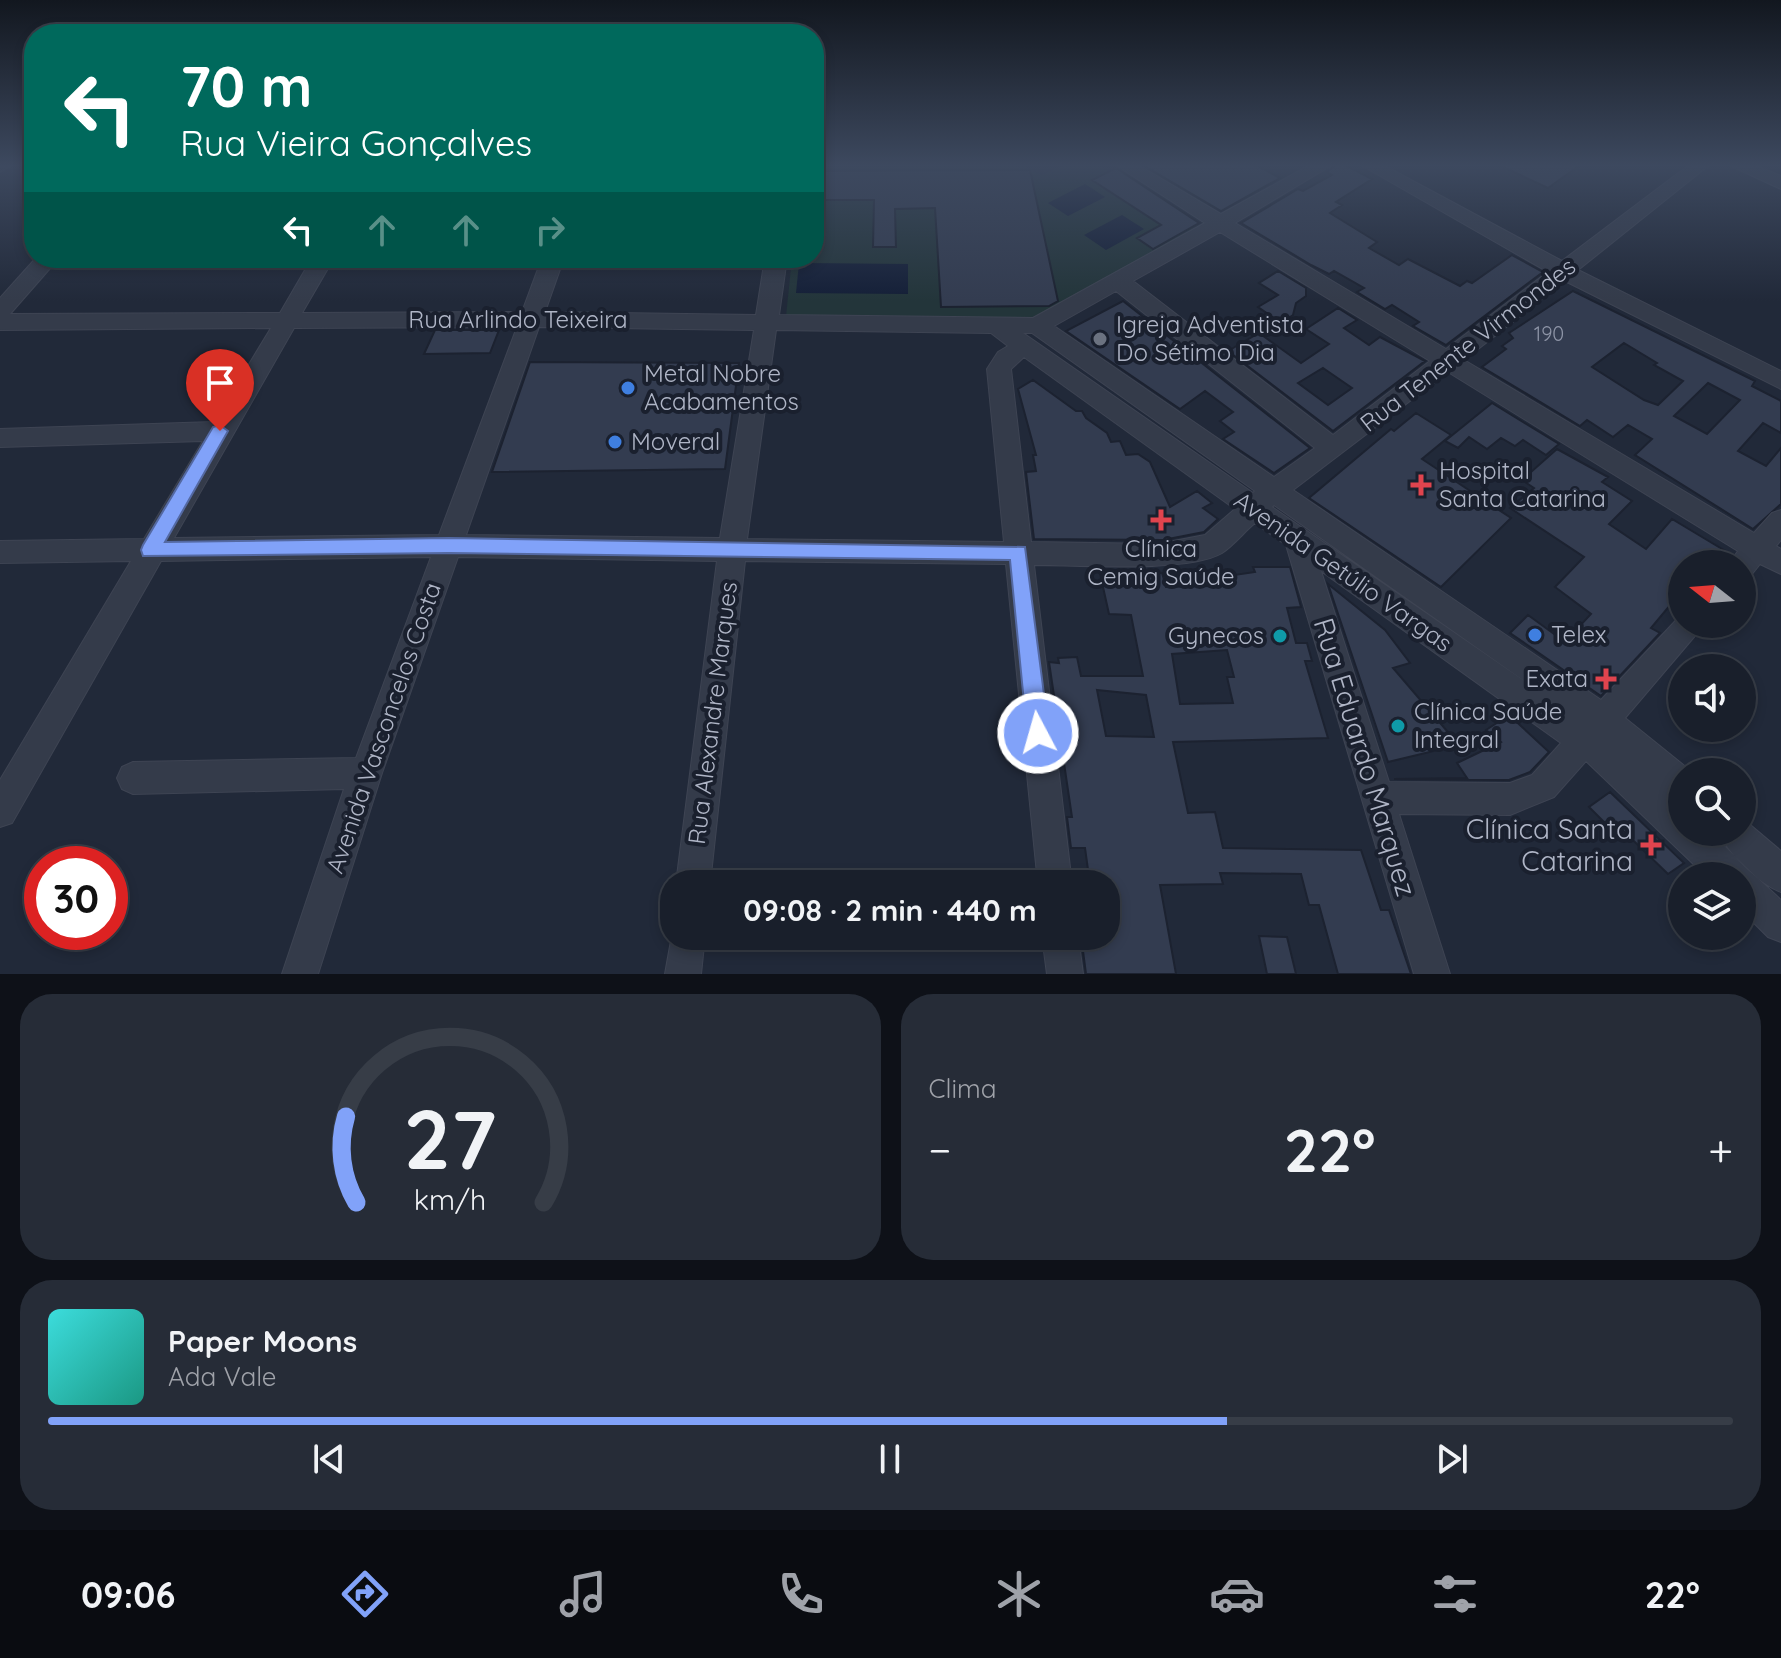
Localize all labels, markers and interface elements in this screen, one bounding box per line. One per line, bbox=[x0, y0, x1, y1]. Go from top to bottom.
text: 70 m bbox=[180, 51, 312, 121]
icon: left bbox=[48, 56, 152, 160]
text: Rua Vieira Gonçalves bbox=[180, 120, 532, 165]
icon: left bbox=[276, 208, 320, 252]
icon: ahead bbox=[360, 208, 404, 252]
icon: ahead bbox=[444, 208, 488, 252]
icon: right bbox=[528, 208, 572, 252]
street label: Rua Tenente Virmondes bbox=[1354, 251, 1581, 438]
street label: Rua Arlindo Teixeira bbox=[408, 304, 628, 334]
place label: Igreja Adventista Do Sétimo Dia bbox=[1116, 309, 1304, 367]
house number: 190 bbox=[1534, 321, 1564, 346]
marker: Igreja Adventista Do Sétimo Dia bbox=[1091, 330, 1109, 348]
pin bbox=[186, 349, 254, 431]
place label: Metal Nobre Acabamentos bbox=[644, 358, 799, 416]
icon: arrive bbox=[198, 361, 242, 405]
marker: Metal Nobre Acabamentos bbox=[619, 379, 637, 397]
place label: Moveral bbox=[631, 426, 720, 456]
marker: Moveral bbox=[606, 433, 624, 451]
place label: Hospital Santa Catarina bbox=[1439, 455, 1606, 513]
marker: Hospital Santa Catarina bbox=[1410, 474, 1432, 496]
street label: Avenida Getúlio Vargas bbox=[1229, 485, 1458, 658]
marker: Clínica Cemig Saúde bbox=[1150, 509, 1172, 531]
place label: Clínica Cemig Saúde bbox=[1087, 533, 1235, 591]
north arrow bbox=[1668, 550, 1756, 638]
map controls bbox=[1668, 550, 1756, 950]
street label: Avenida Vasconcelos Costa bbox=[319, 578, 447, 877]
street label: Rua Alexandre Marques bbox=[681, 580, 743, 846]
street label: Rua Eduardo Marquez bbox=[1306, 613, 1424, 900]
place label: Telex bbox=[1551, 619, 1606, 649]
place label: Gynecos bbox=[1168, 620, 1264, 650]
marker: Telex bbox=[1526, 626, 1544, 644]
marker: Gynecos bbox=[1271, 627, 1289, 645]
button: sound bbox=[1668, 654, 1756, 742]
place label: Exata bbox=[1526, 663, 1588, 693]
marker: Exata bbox=[1595, 668, 1617, 690]
position arrow bbox=[996, 691, 1080, 775]
place label: Clínica Saúde Integral bbox=[1414, 696, 1562, 754]
marker: Clínica Saúde Integral bbox=[1389, 717, 1407, 735]
button: search bbox=[1668, 758, 1756, 846]
place label: Clínica Santa Catarina bbox=[1466, 811, 1633, 878]
marker: Clínica Santa Catarina bbox=[1640, 834, 1662, 856]
speed limit sign: 30 bbox=[24, 846, 128, 950]
button: layers bbox=[1668, 862, 1756, 950]
text: 09:08 · 2 min · 440 m bbox=[743, 891, 1037, 929]
text: Clima bbox=[929, 1072, 997, 1105]
text: 27 bbox=[404, 1086, 497, 1190]
text: 22° bbox=[1284, 1112, 1376, 1187]
text: − bbox=[929, 1122, 951, 1177]
text: + bbox=[1708, 1122, 1733, 1177]
text: km/h bbox=[414, 1181, 487, 1217]
text: Paper Moons bbox=[168, 1322, 357, 1360]
text: Ada Vale bbox=[168, 1360, 277, 1393]
icon: previous bbox=[307, 1437, 351, 1481]
icon: pause bbox=[868, 1437, 912, 1481]
icon: next bbox=[1430, 1437, 1474, 1481]
icon: directions bbox=[337, 1566, 393, 1622]
icon: music bbox=[555, 1566, 611, 1622]
icon: phone bbox=[773, 1566, 829, 1622]
icon: climate bbox=[991, 1566, 1047, 1622]
icon: car bbox=[1209, 1566, 1265, 1622]
icon: filters bbox=[1427, 1566, 1483, 1622]
text: 09:06 bbox=[81, 1572, 175, 1617]
text: 22° bbox=[1645, 1572, 1700, 1617]

